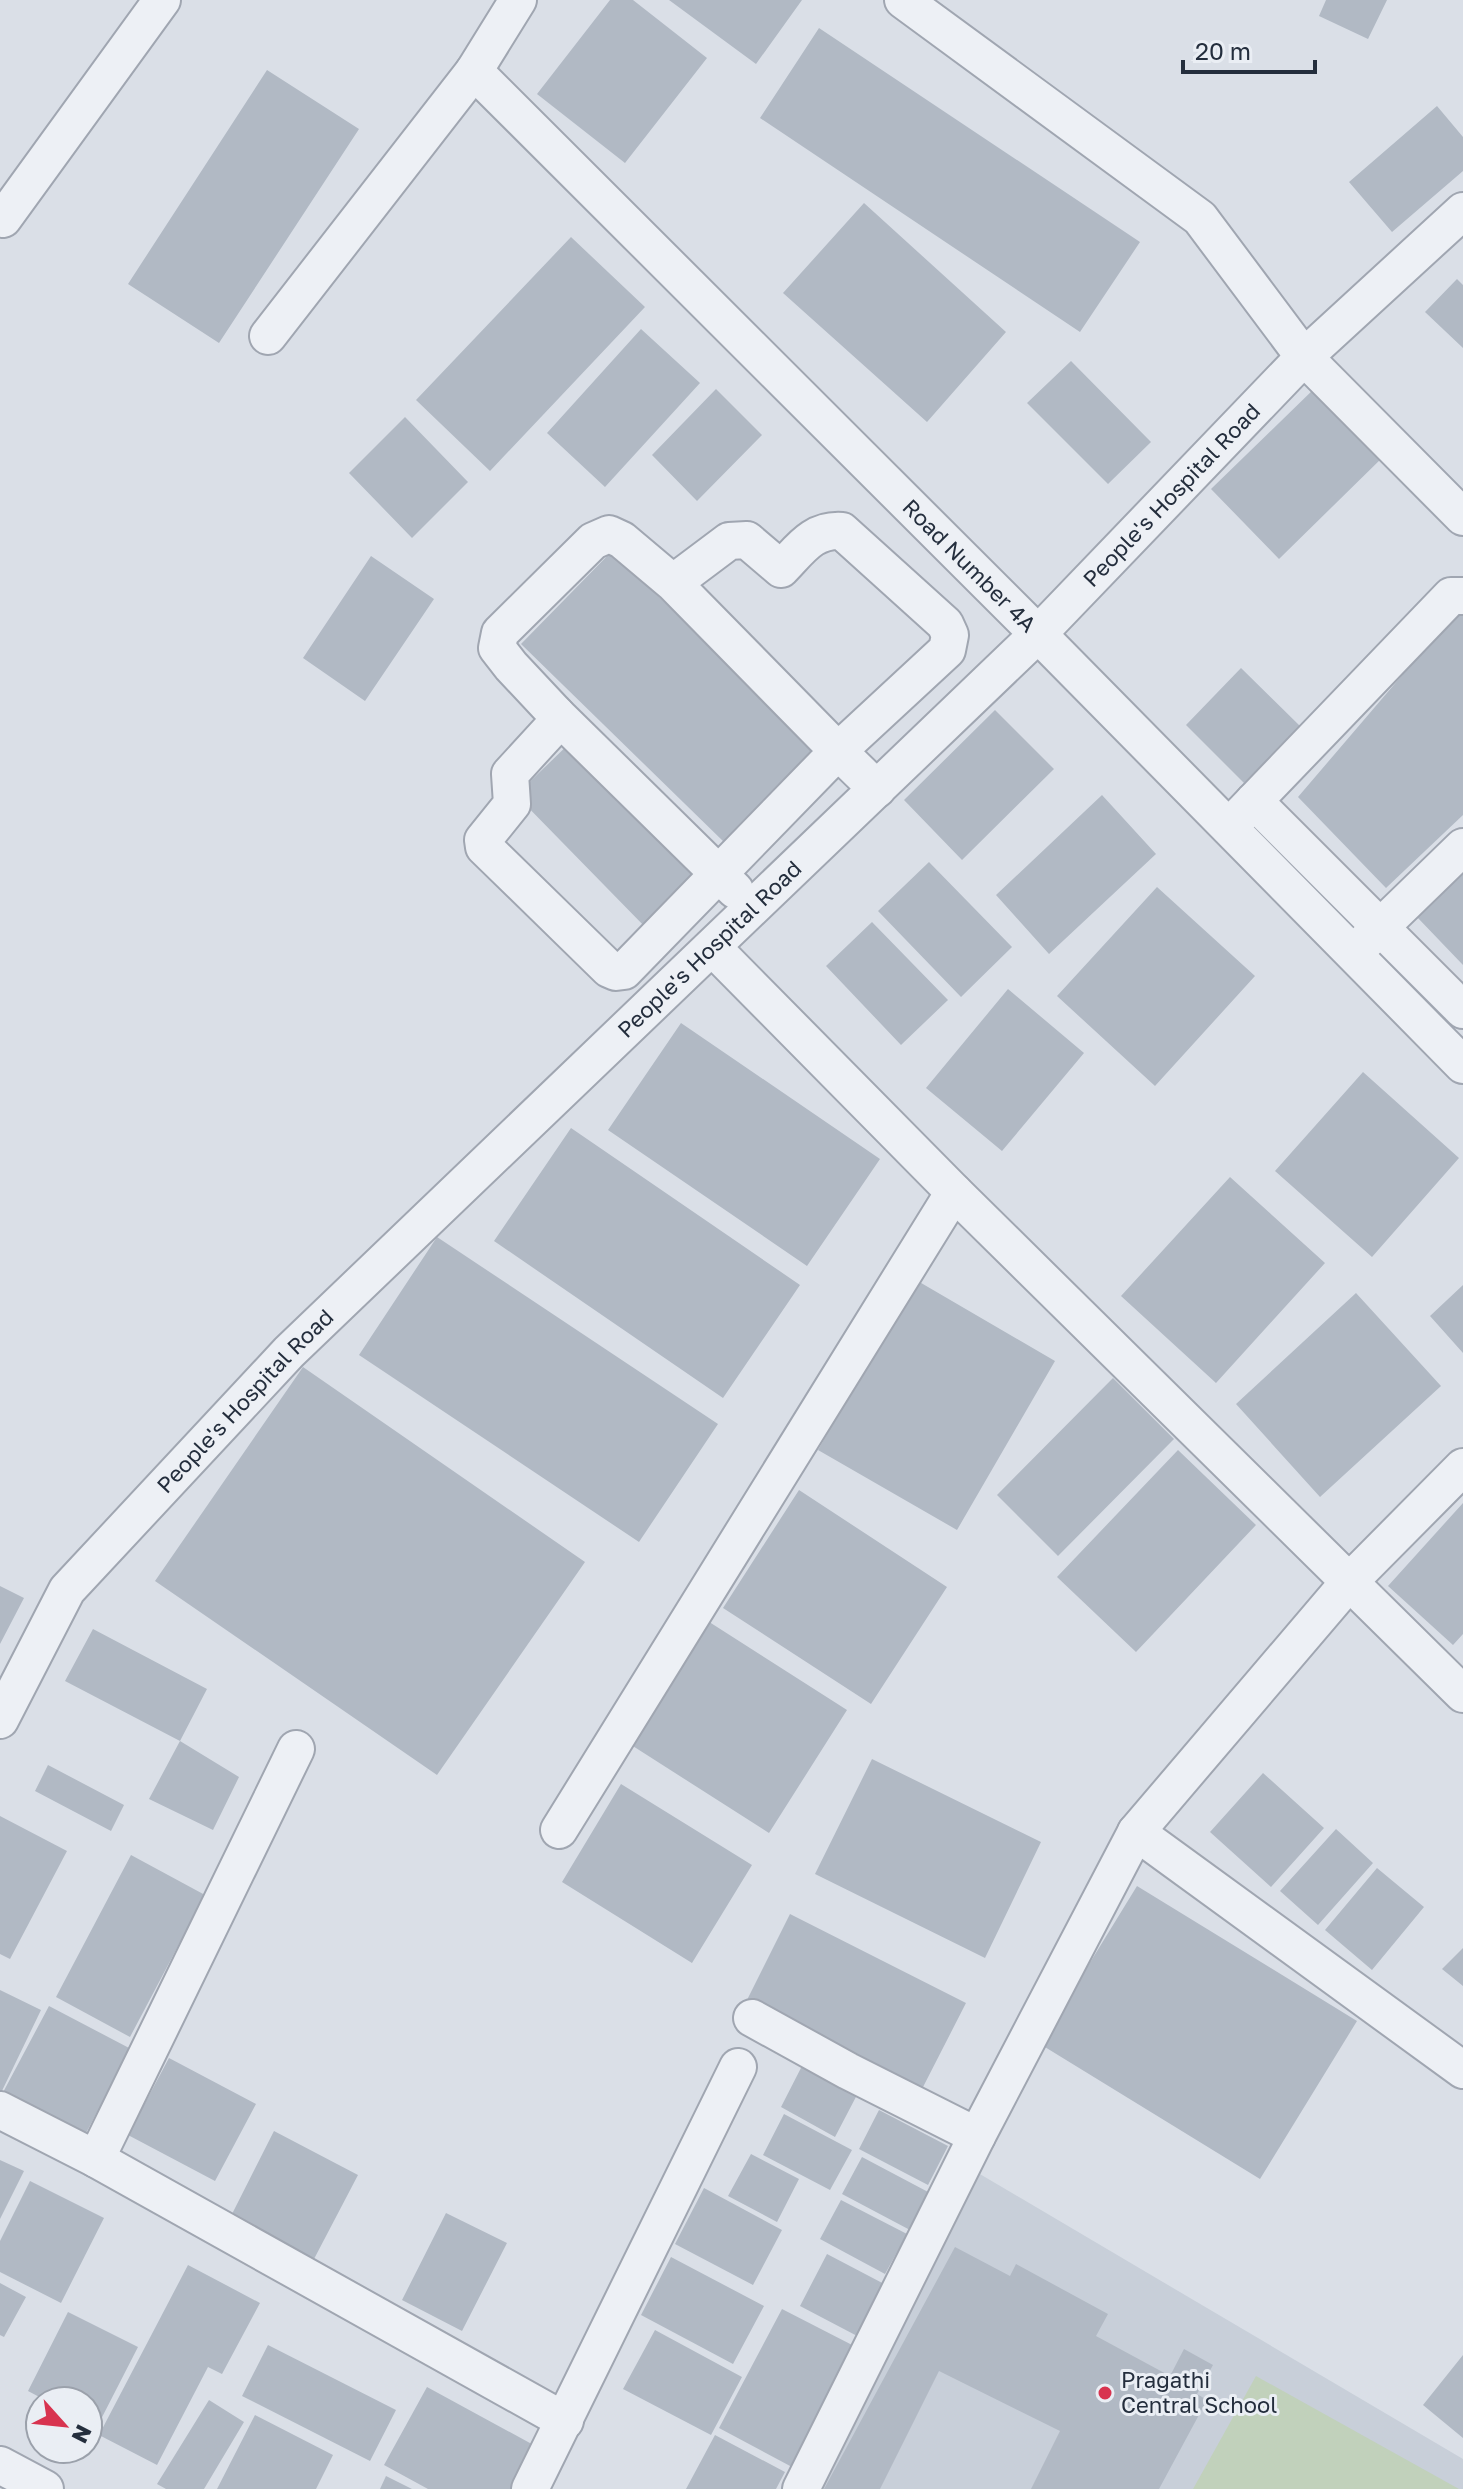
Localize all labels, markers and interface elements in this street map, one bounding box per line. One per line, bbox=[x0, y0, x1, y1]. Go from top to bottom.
scale bar bbox=[1183, 24, 1315, 74]
text: 20 m bbox=[1195, 36, 1251, 65]
street label: People's Hospital Road bbox=[1077, 397, 1265, 592]
street label: Road Number 4A bbox=[897, 493, 1042, 638]
street label: People's Hospital Road bbox=[612, 855, 806, 1043]
street label: People's Hospital Road bbox=[151, 1303, 339, 1498]
place label: Pragathi Central School bbox=[1121, 2366, 1277, 2418]
marker: Pragathi Central School bbox=[1096, 2384, 1114, 2402]
north arrow bbox=[24, 2385, 104, 2465]
text: N bbox=[66, 2421, 98, 2448]

